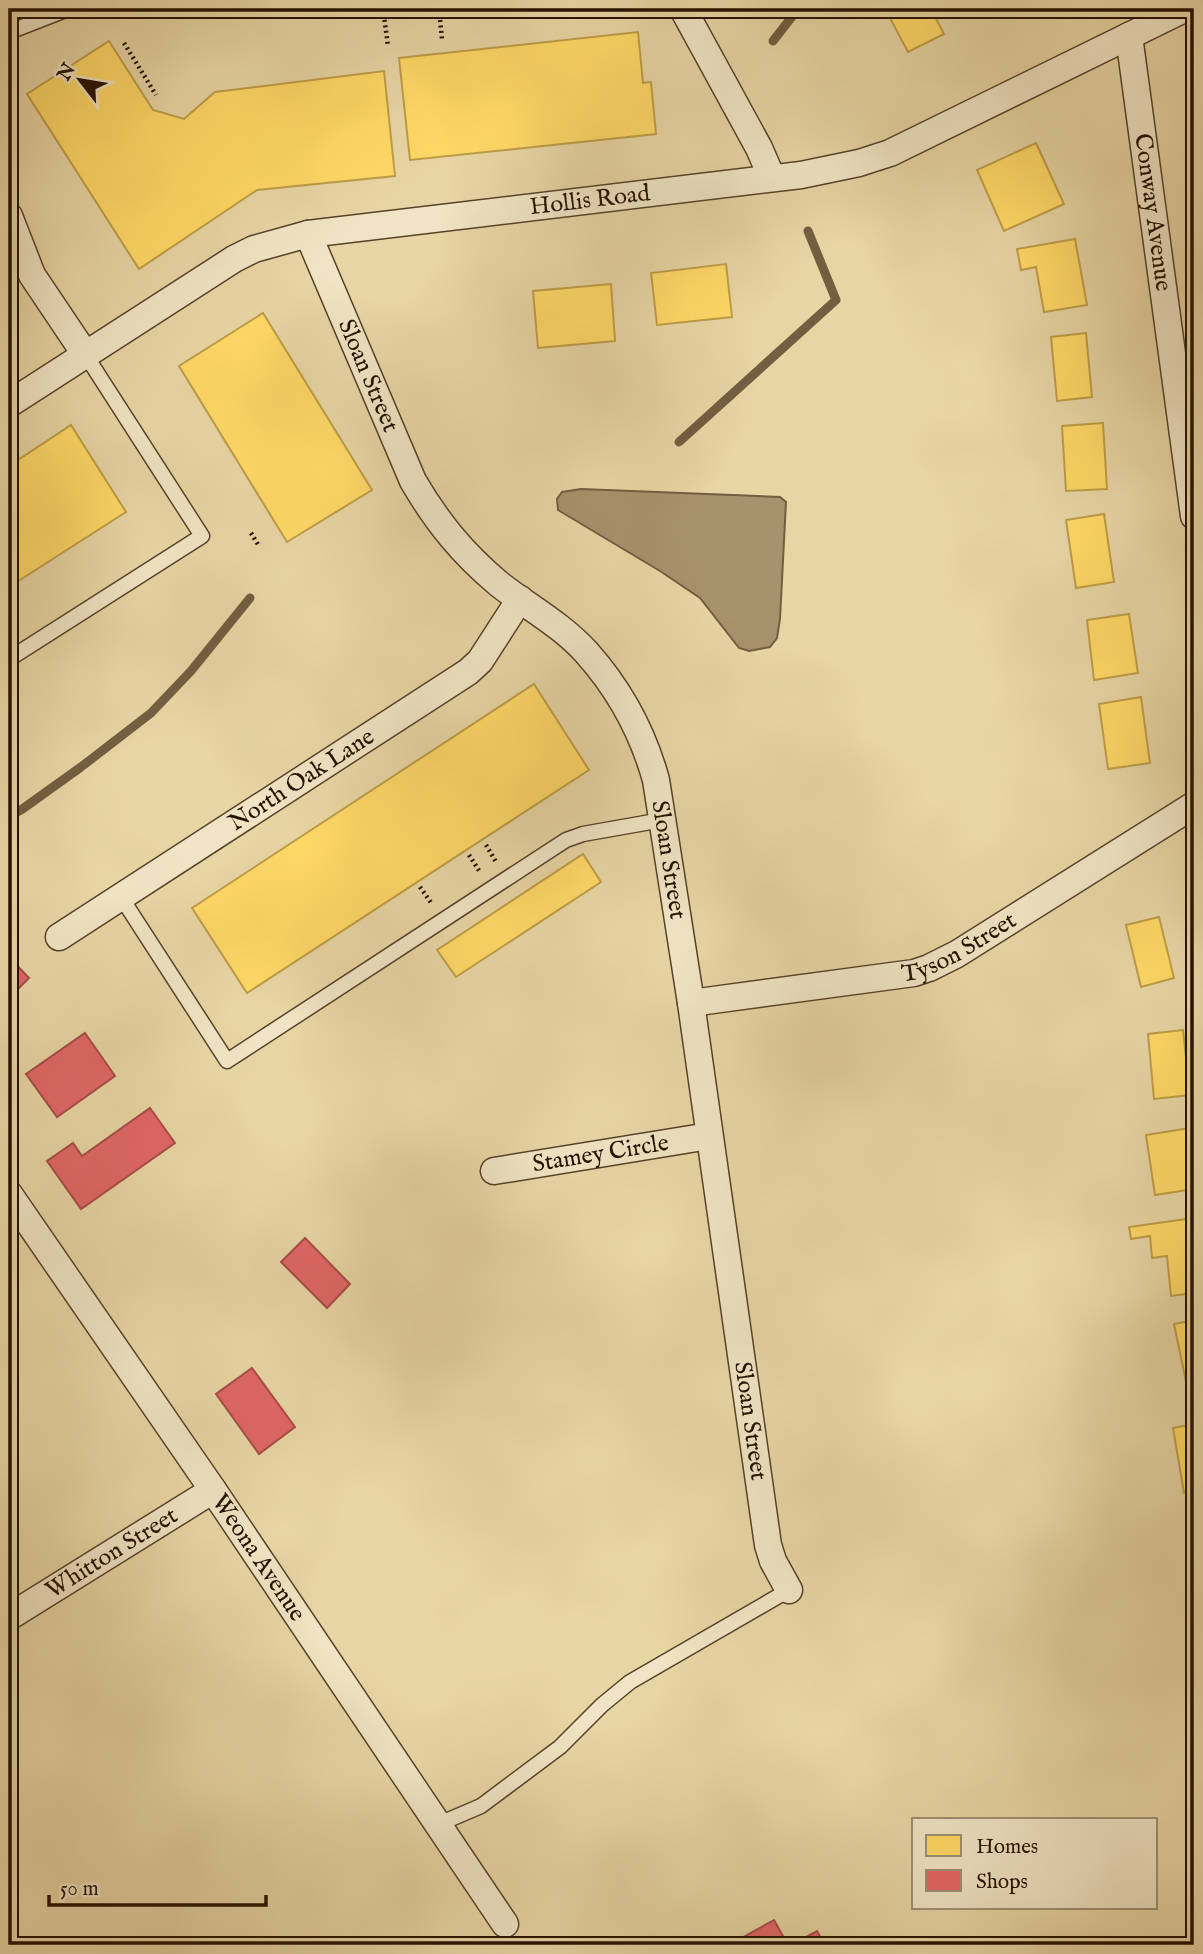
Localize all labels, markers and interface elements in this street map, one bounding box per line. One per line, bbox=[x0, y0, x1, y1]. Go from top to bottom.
north arrow bbox=[46, 46, 116, 116]
text: N bbox=[52, 59, 82, 86]
street label: Conway Avenue bbox=[1127, 132, 1179, 293]
street label: Hollis Road bbox=[528, 178, 652, 223]
street label: Sloan Street bbox=[331, 315, 406, 437]
street label: North Oak Lane bbox=[223, 721, 380, 838]
street label: Sloan Street bbox=[644, 798, 693, 922]
street label: Tyson Street bbox=[899, 905, 1022, 990]
street label: Stamey Circle bbox=[530, 1127, 671, 1180]
street label: Sloan Street bbox=[727, 1360, 774, 1482]
street label: Weona Avenue bbox=[205, 1488, 312, 1627]
street label: Whitton Street bbox=[40, 1500, 184, 1606]
legend bbox=[912, 1818, 1158, 1909]
text: Homes bbox=[976, 1834, 1038, 1861]
scale bar bbox=[49, 1863, 266, 1907]
text: Shops bbox=[976, 1869, 1028, 1896]
text: 50 m bbox=[60, 1876, 99, 1903]

